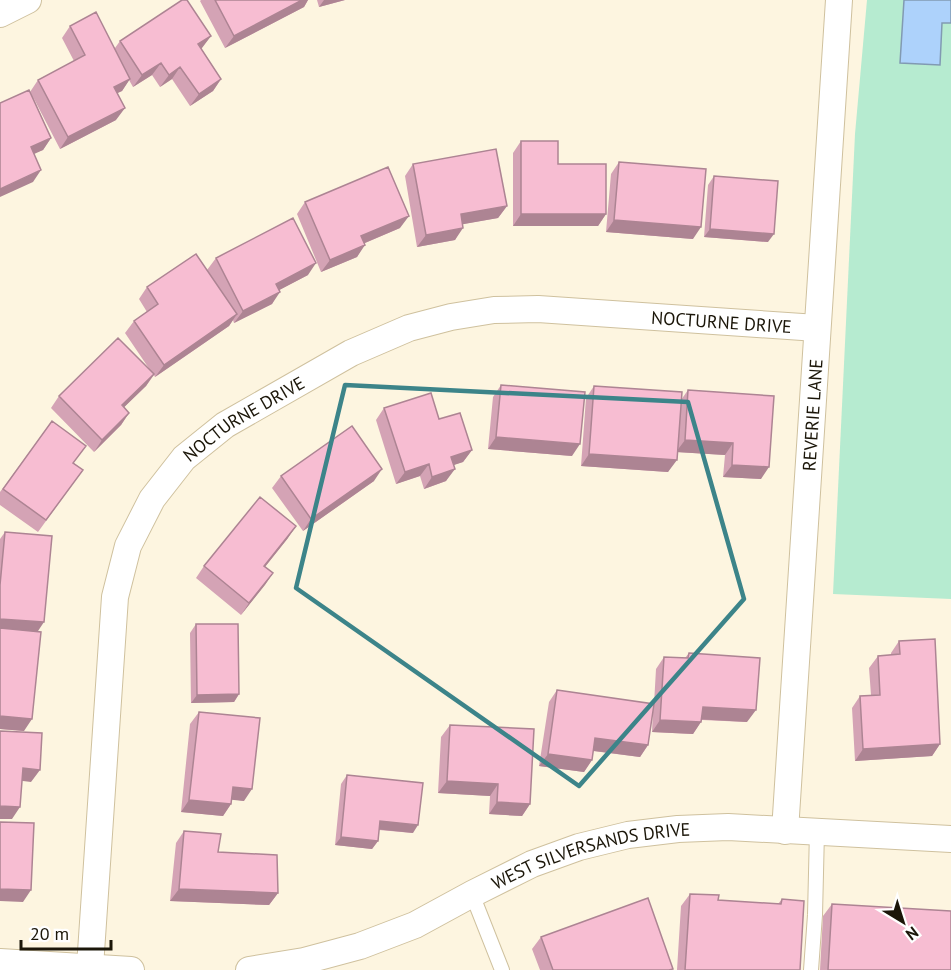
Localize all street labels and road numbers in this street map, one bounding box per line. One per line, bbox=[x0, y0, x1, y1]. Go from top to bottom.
street label: NOCTURNE DRIVE bbox=[650, 305, 792, 338]
street label: REVERIE LANE bbox=[797, 358, 827, 472]
street label: NOCTURNE DRIVE bbox=[178, 371, 308, 466]
street label: WEST SILVERSANDS DRIVE bbox=[487, 817, 691, 894]

